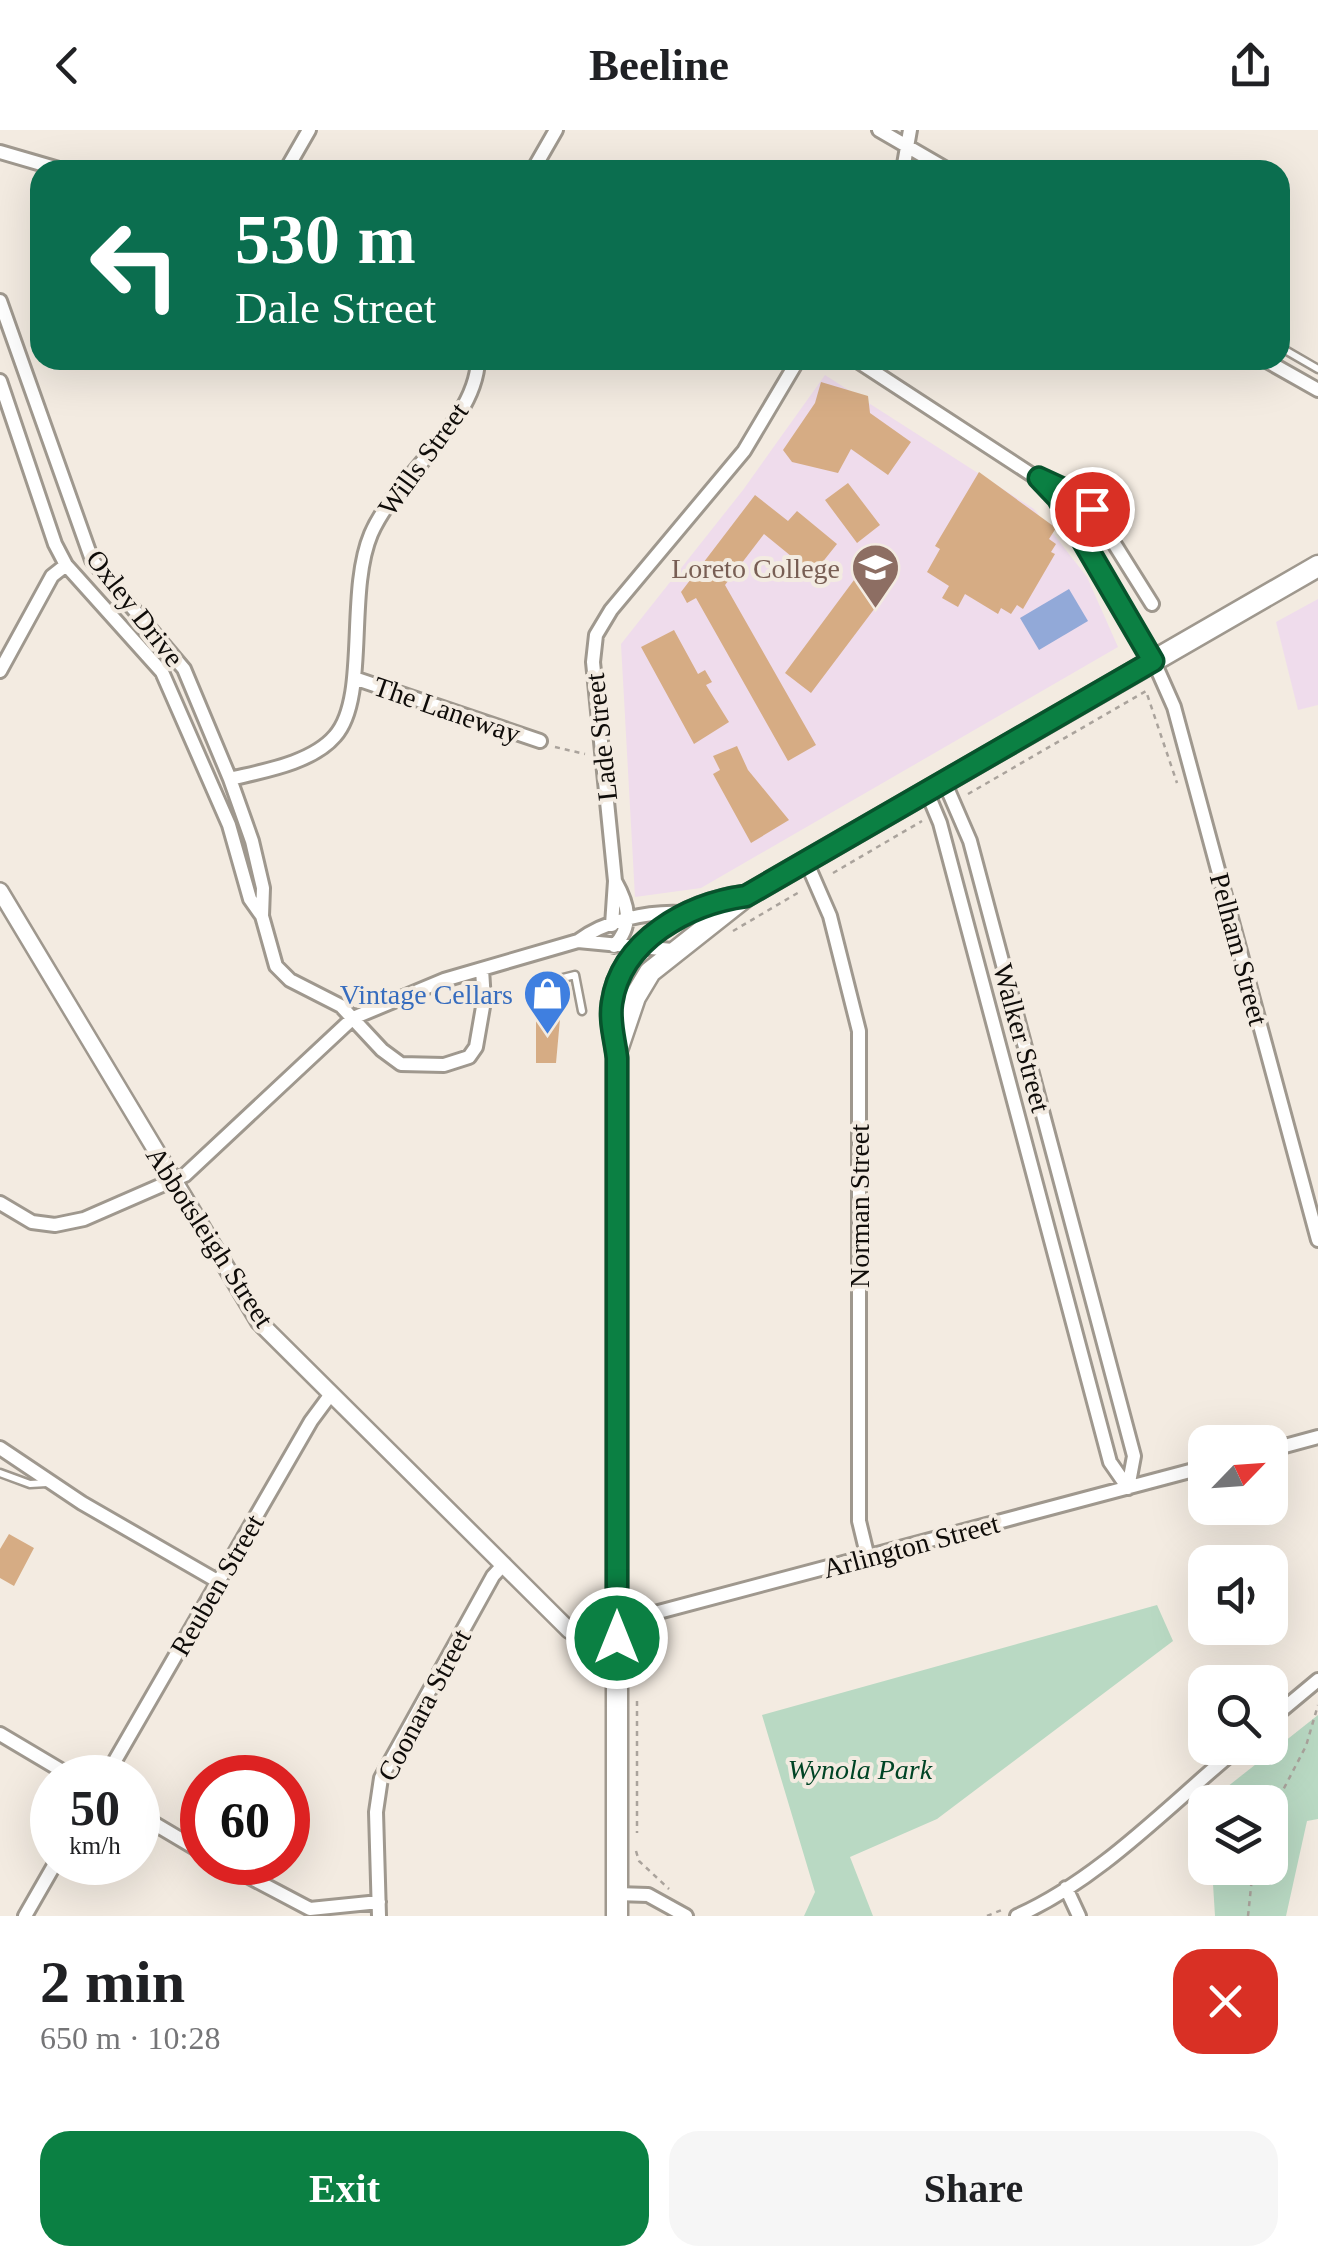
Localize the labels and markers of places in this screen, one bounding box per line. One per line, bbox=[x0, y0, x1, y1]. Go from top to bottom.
pin bbox=[1050, 467, 1135, 552]
school or university icon: Loreto College bbox=[849, 542, 901, 610]
place label: Loreto College bbox=[671, 553, 840, 584]
shop icon: Vintage Cellars bbox=[522, 968, 574, 1036]
place label: Vintage Cellars bbox=[340, 979, 513, 1010]

